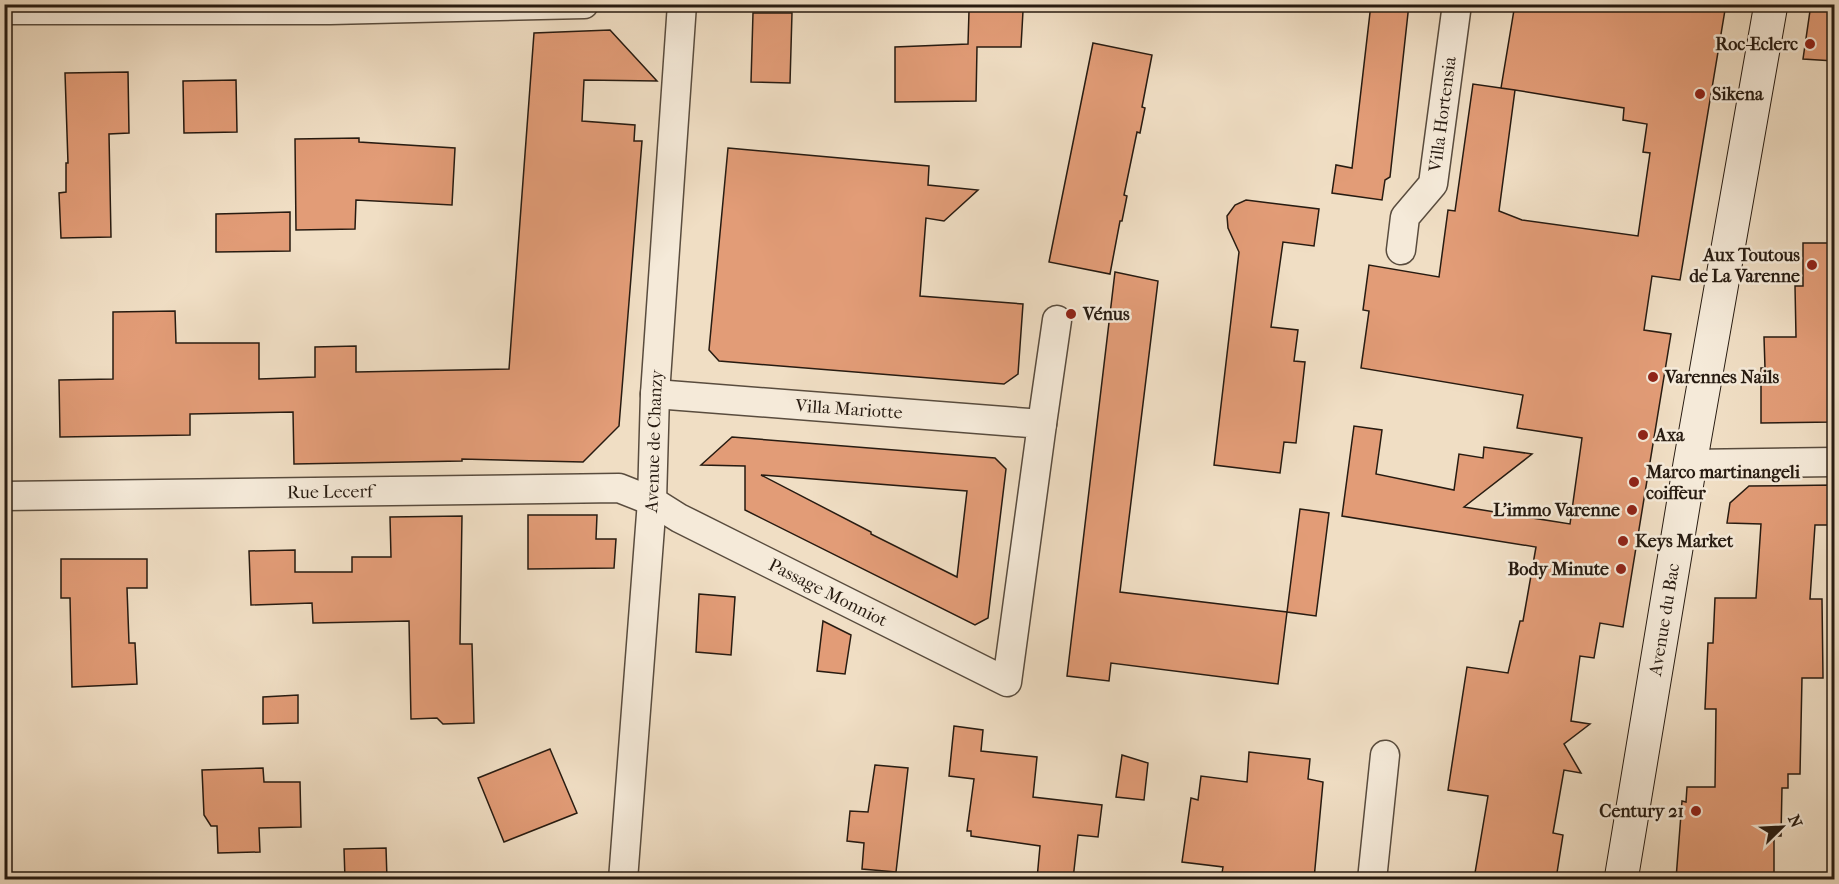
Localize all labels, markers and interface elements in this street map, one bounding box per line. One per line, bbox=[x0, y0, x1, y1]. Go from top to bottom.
place label: Roc-Eclerc bbox=[1715, 34, 1798, 55]
marker: Roc-Eclerc bbox=[1803, 37, 1817, 51]
street label: Villa Hortensia bbox=[1425, 55, 1461, 174]
place label: Sikena bbox=[1712, 84, 1764, 105]
marker: Sikena bbox=[1693, 87, 1707, 101]
place label: Aux Toutous de La Varenne bbox=[1689, 245, 1800, 287]
marker: Aux Toutous de La Varenne bbox=[1805, 258, 1819, 272]
place label: Vénus bbox=[1082, 304, 1130, 325]
marker: Vénus bbox=[1064, 307, 1078, 321]
place label: Varennes Nails bbox=[1664, 367, 1779, 388]
street label: Avenue de Chanzy bbox=[641, 368, 668, 514]
marker: Varennes Nails bbox=[1646, 370, 1660, 384]
street label: Villa Mariotte bbox=[794, 395, 903, 424]
place label: Axa bbox=[1654, 425, 1685, 446]
marker: Axa bbox=[1636, 428, 1650, 442]
place label: Marco martinangeli coiffeur bbox=[1645, 462, 1801, 504]
marker: Marco martinangeli coiffeur bbox=[1627, 475, 1641, 489]
street label: Rue Lecerf bbox=[287, 481, 377, 503]
place label: L'immo Varenne bbox=[1493, 500, 1620, 521]
marker: L'immo Varenne bbox=[1625, 503, 1639, 517]
place label: Keys Market bbox=[1635, 531, 1734, 552]
marker: Keys Market bbox=[1616, 534, 1630, 548]
street label: Passage Monniot bbox=[765, 555, 891, 632]
place label: Body Minute bbox=[1508, 559, 1609, 580]
marker: Body Minute bbox=[1614, 562, 1628, 576]
street label: Avenue du Bac bbox=[1645, 562, 1684, 678]
north arrow bbox=[1752, 797, 1812, 857]
place label: Century 21 bbox=[1599, 801, 1684, 822]
marker: Century 21 bbox=[1689, 804, 1703, 818]
text: N bbox=[1784, 812, 1807, 831]

